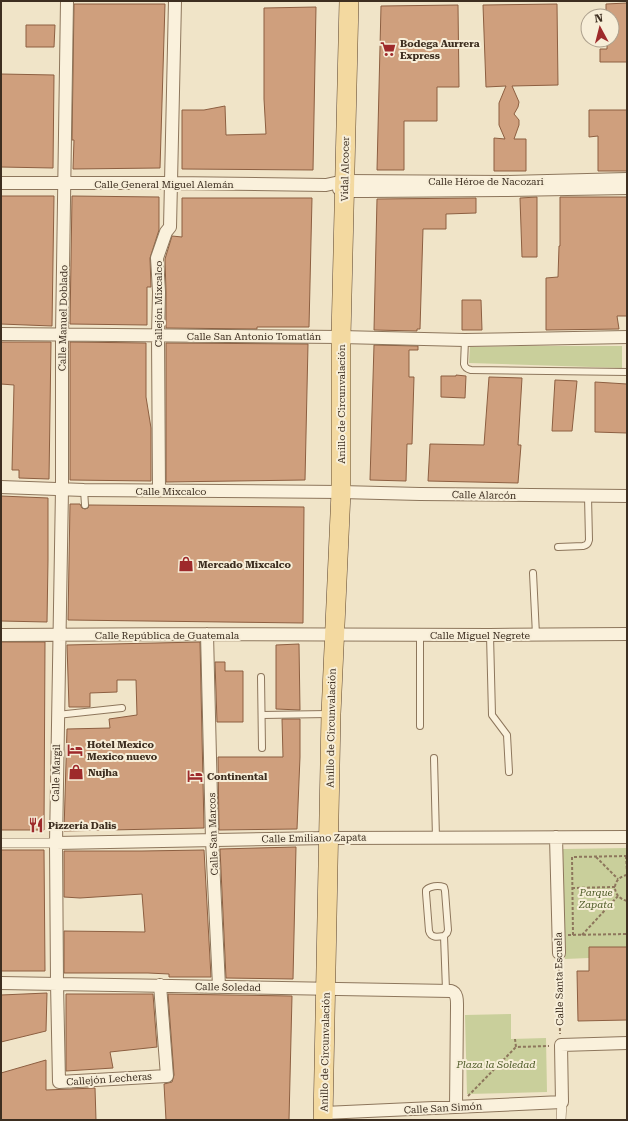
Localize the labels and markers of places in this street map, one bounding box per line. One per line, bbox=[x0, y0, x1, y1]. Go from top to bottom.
place label: Bodega Aurrera Express bbox=[400, 38, 480, 61]
supermarket icon: Bodega Aurrera Express bbox=[379, 40, 397, 58]
shop icon: Mercado Mixcalco bbox=[177, 555, 195, 573]
place label: Mercado Mixcalco bbox=[198, 559, 292, 570]
place label: Hotel Mexico Mexico nuevo bbox=[87, 739, 158, 762]
hotel icon: Hotel Mexico Mexico nuevo bbox=[66, 741, 84, 759]
shop icon: Nujha bbox=[67, 763, 85, 781]
place label: Nujha bbox=[88, 767, 118, 778]
hotel icon: Continental bbox=[186, 767, 204, 785]
place label: Continental bbox=[207, 771, 268, 782]
restaurant icon: Pizzería Dalis bbox=[27, 816, 45, 834]
place label: Pizzería Dalis bbox=[48, 820, 116, 831]

